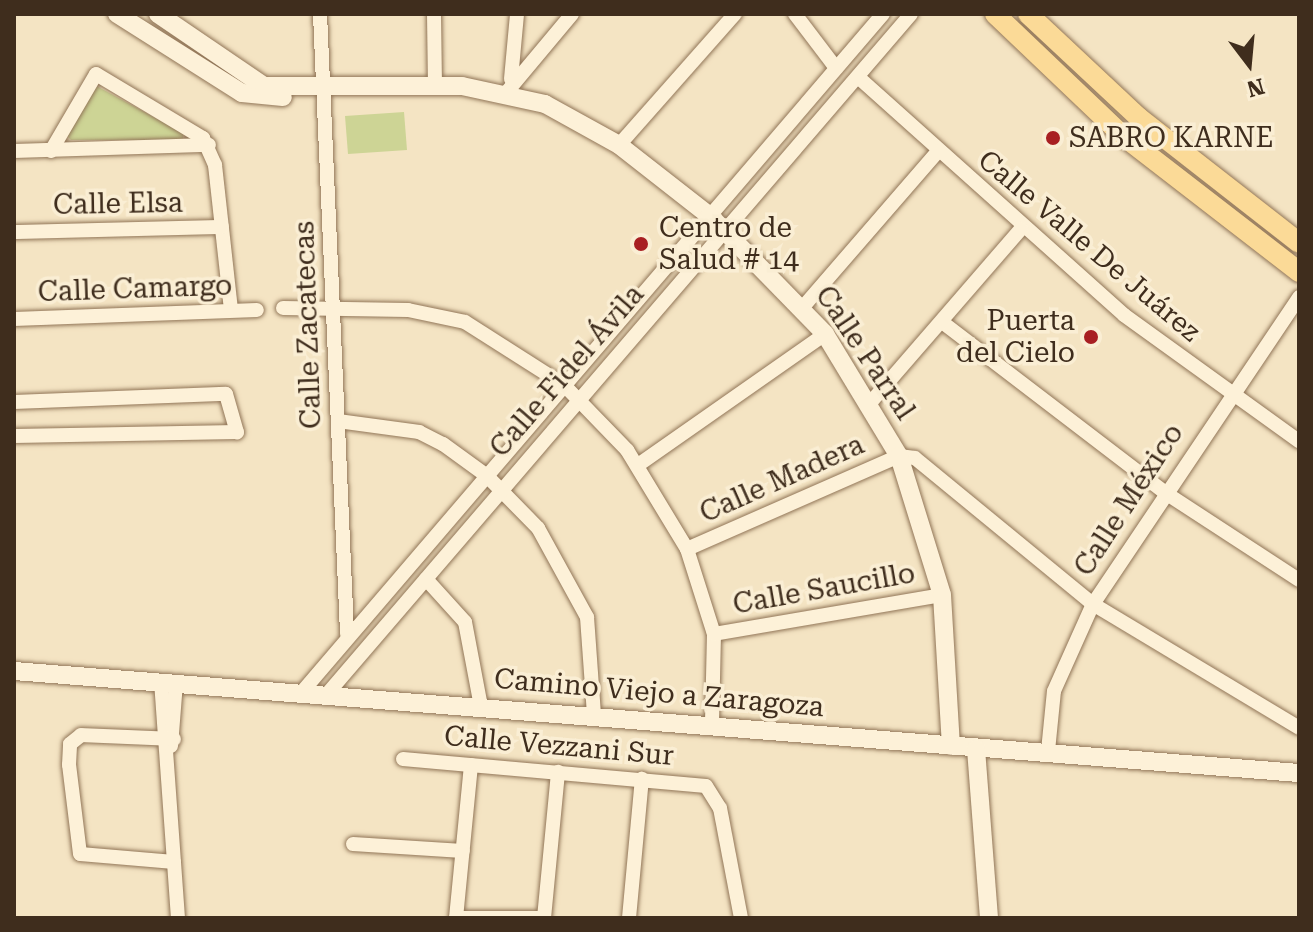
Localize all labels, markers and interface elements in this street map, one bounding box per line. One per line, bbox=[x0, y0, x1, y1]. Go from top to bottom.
north arrow bbox=[1209, 24, 1289, 104]
text: N bbox=[1244, 73, 1267, 102]
place label: SABRO KARNE bbox=[1069, 121, 1273, 155]
marker: SABRO KARNE bbox=[1044, 129, 1062, 147]
street label: Calle Valle De Juárez bbox=[971, 143, 1207, 349]
street label: Calle Elsa bbox=[53, 186, 183, 222]
place label: Centro de Salud # 14 bbox=[659, 211, 799, 277]
street label: Calle Zacatecas bbox=[288, 220, 328, 430]
marker: Centro de Salud # 14 bbox=[630, 233, 652, 255]
street label: Calle Camargo bbox=[37, 269, 233, 309]
street label: Calle Fidel Ávila bbox=[483, 278, 651, 464]
street label: Calle Parral bbox=[808, 280, 922, 426]
place label: Puerta del Cielo bbox=[956, 304, 1075, 370]
marker: Puerta del Cielo bbox=[1082, 328, 1100, 346]
street label: Calle México bbox=[1067, 418, 1191, 582]
street label: Calle Madera bbox=[695, 428, 869, 530]
street label: Calle Saucillo bbox=[730, 556, 918, 622]
street label: Camino Viejo a Zaragoza bbox=[493, 662, 825, 724]
street label: Calle Vezzani Sur bbox=[443, 719, 675, 773]

